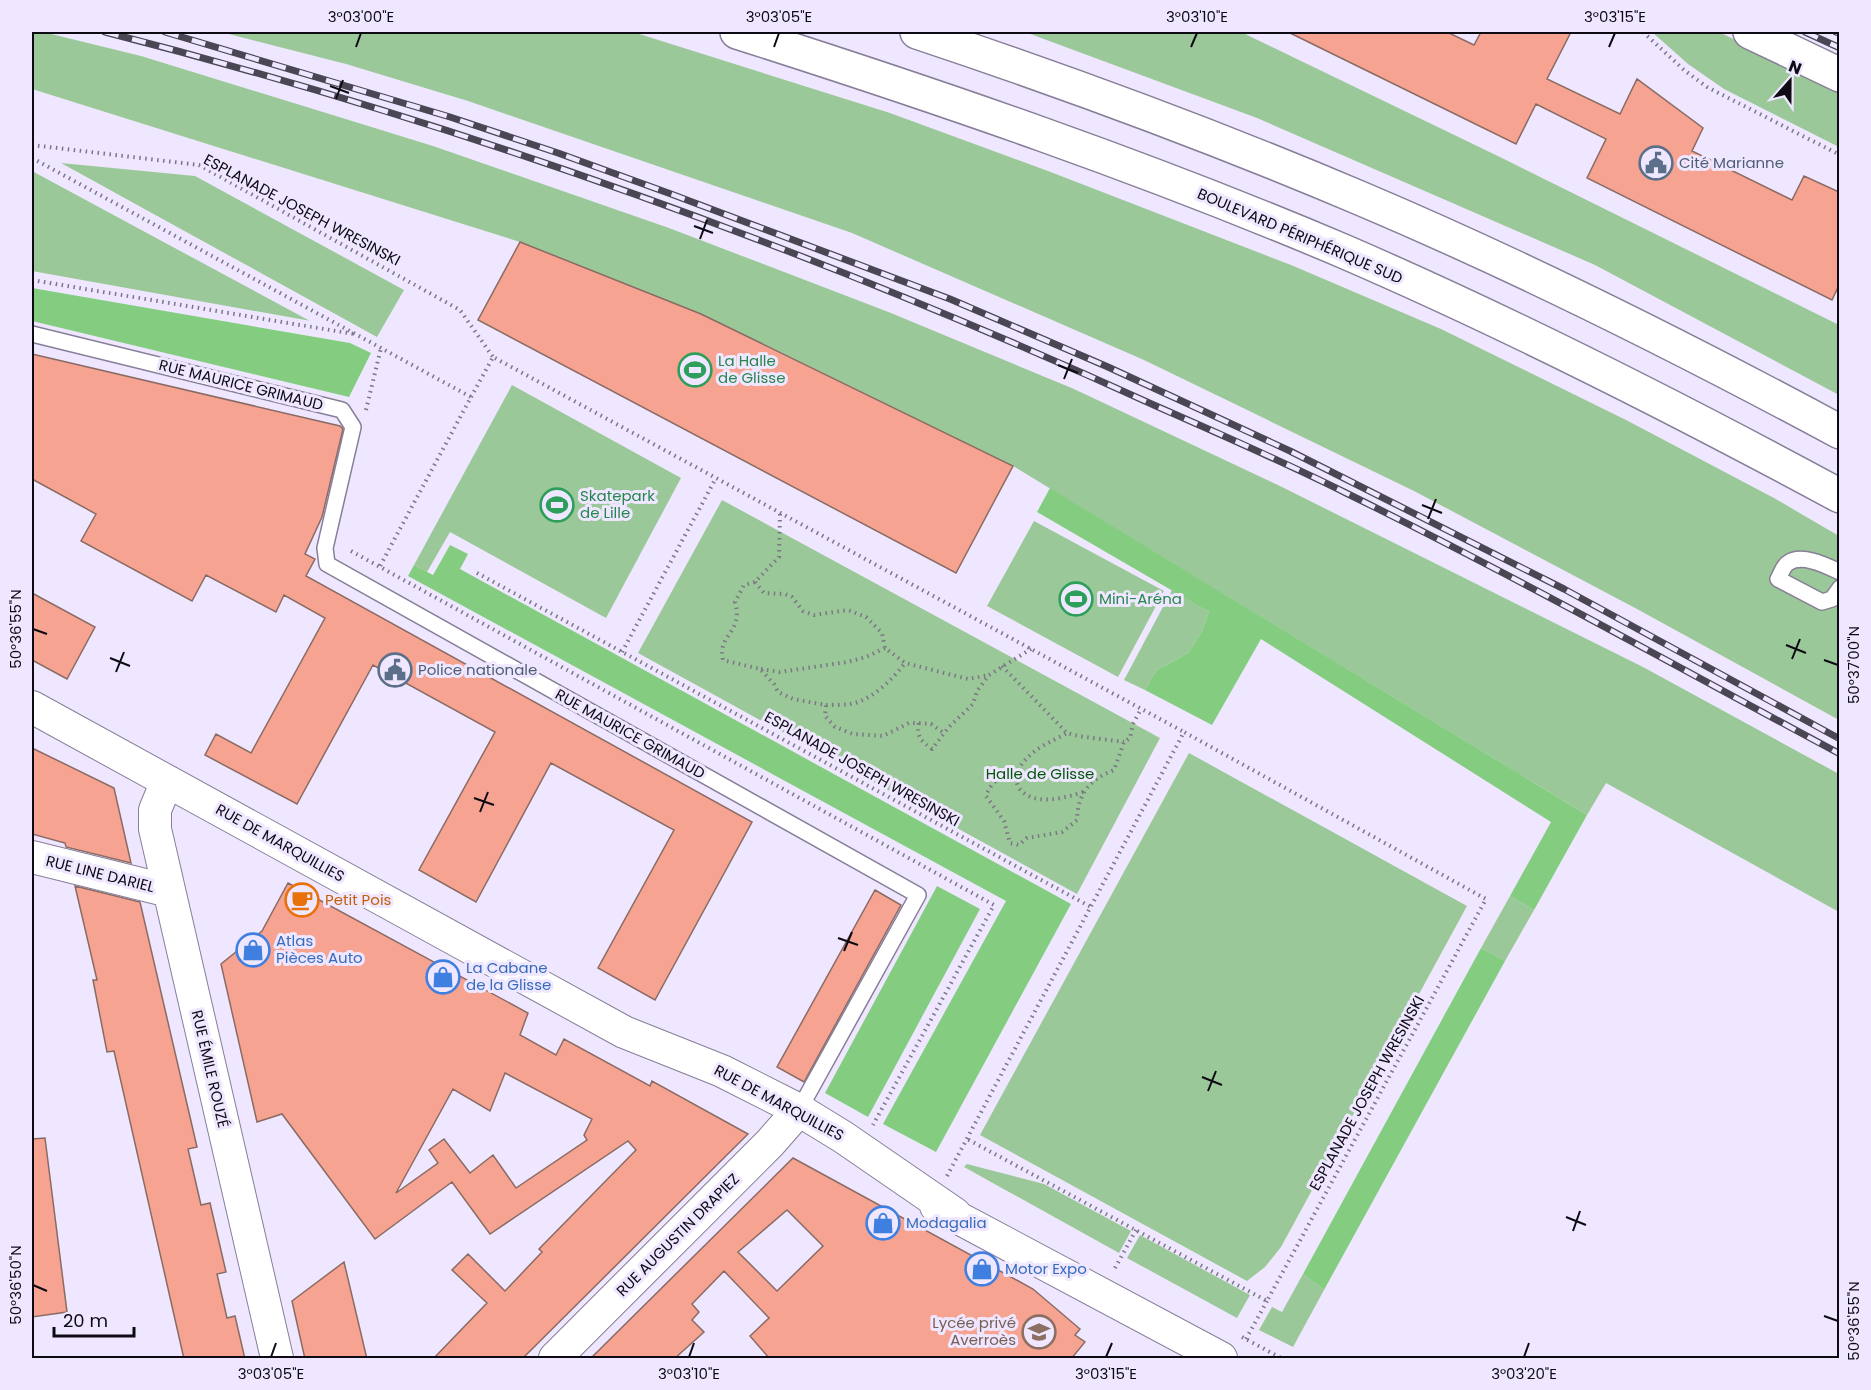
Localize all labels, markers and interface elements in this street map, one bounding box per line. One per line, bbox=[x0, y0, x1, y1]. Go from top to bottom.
text: 3°03'00"E bbox=[328, 6, 394, 27]
text: 3°03'05"E bbox=[746, 6, 812, 27]
text: 3°03'10"E bbox=[1166, 6, 1228, 27]
text: 3°03'15"E bbox=[1584, 6, 1646, 27]
north arrow bbox=[1760, 51, 1820, 111]
text: N bbox=[1785, 55, 1805, 80]
public building icon: Cité Marianne bbox=[1638, 145, 1674, 181]
street label: ESPLANADE JOSEPH WRESINSKI bbox=[200, 149, 404, 270]
place label: Cité Marianne bbox=[1679, 152, 1784, 173]
street label: BOULEVARD PÉRIPHÉRIQUE SUD bbox=[1194, 183, 1406, 288]
place label: La Halle de Glisse bbox=[718, 350, 785, 388]
sports icon: La Halle de Glisse bbox=[677, 352, 713, 388]
street label: RUE MAURICE GRIMAUD bbox=[157, 354, 325, 415]
place label: Skatepark de Lille bbox=[580, 485, 655, 523]
sports icon: Skatepark de Lille bbox=[539, 487, 575, 523]
sports icon: Mini-Aréna bbox=[1058, 581, 1094, 617]
place label: Mini-Aréna bbox=[1099, 588, 1182, 609]
text: 50°36'55"N bbox=[5, 589, 26, 669]
text: 50°37'00"N bbox=[1843, 626, 1864, 704]
public building icon: Police nationale bbox=[377, 652, 413, 688]
place label: Police nationale bbox=[418, 659, 537, 680]
street label: RUE MAURICE GRIMAUD bbox=[551, 684, 709, 784]
street label: ESPLANADE JOSEPH WRESINSKI bbox=[761, 706, 964, 831]
park label: Halle de Glisse bbox=[986, 763, 1094, 784]
street label: RUE DE MARQUILLIES bbox=[212, 798, 348, 887]
street label: RUE LINE DARIEL bbox=[44, 850, 157, 897]
cafe icon: Petit Pois bbox=[284, 882, 320, 918]
place label: Petit Pois bbox=[325, 889, 392, 910]
place label: Atlas Pièces Auto bbox=[276, 930, 363, 968]
shop icon: Atlas Pièces Auto bbox=[235, 932, 271, 968]
place label: La Cabane de la Glisse bbox=[466, 957, 551, 995]
shop icon: La Cabane de la Glisse bbox=[425, 959, 461, 995]
street label: ESPLANADE JOSEPH WRESINSKI bbox=[1304, 991, 1429, 1194]
street label: RUE ÉMILE ROUZÉ bbox=[187, 1008, 234, 1130]
street label: RUE DE MARQUILLIES bbox=[711, 1059, 848, 1146]
street label: RUE AUGUSTIN DRAPIEZ bbox=[611, 1168, 744, 1301]
shop icon: Modagalia bbox=[865, 1205, 901, 1241]
place label: Modagalia bbox=[906, 1212, 987, 1233]
text: 50°36'50"N bbox=[5, 1245, 26, 1325]
shop icon: Motor Expo bbox=[964, 1251, 1000, 1287]
place label: Motor Expo bbox=[1005, 1258, 1087, 1279]
text: 50°36'55"N bbox=[1843, 1281, 1864, 1361]
scale bar bbox=[54, 1300, 134, 1338]
text: 20 m bbox=[63, 1308, 108, 1333]
place label: Lycée privé Averroès bbox=[932, 1312, 1016, 1350]
school or university icon: Lycée privé Averroès bbox=[1021, 1314, 1057, 1350]
text: 3°03'05"E bbox=[238, 1363, 304, 1384]
text: 3°03'10"E bbox=[658, 1363, 720, 1384]
text: 3°03'15"E bbox=[1075, 1363, 1137, 1384]
text: 3°03'20"E bbox=[1491, 1363, 1557, 1384]

